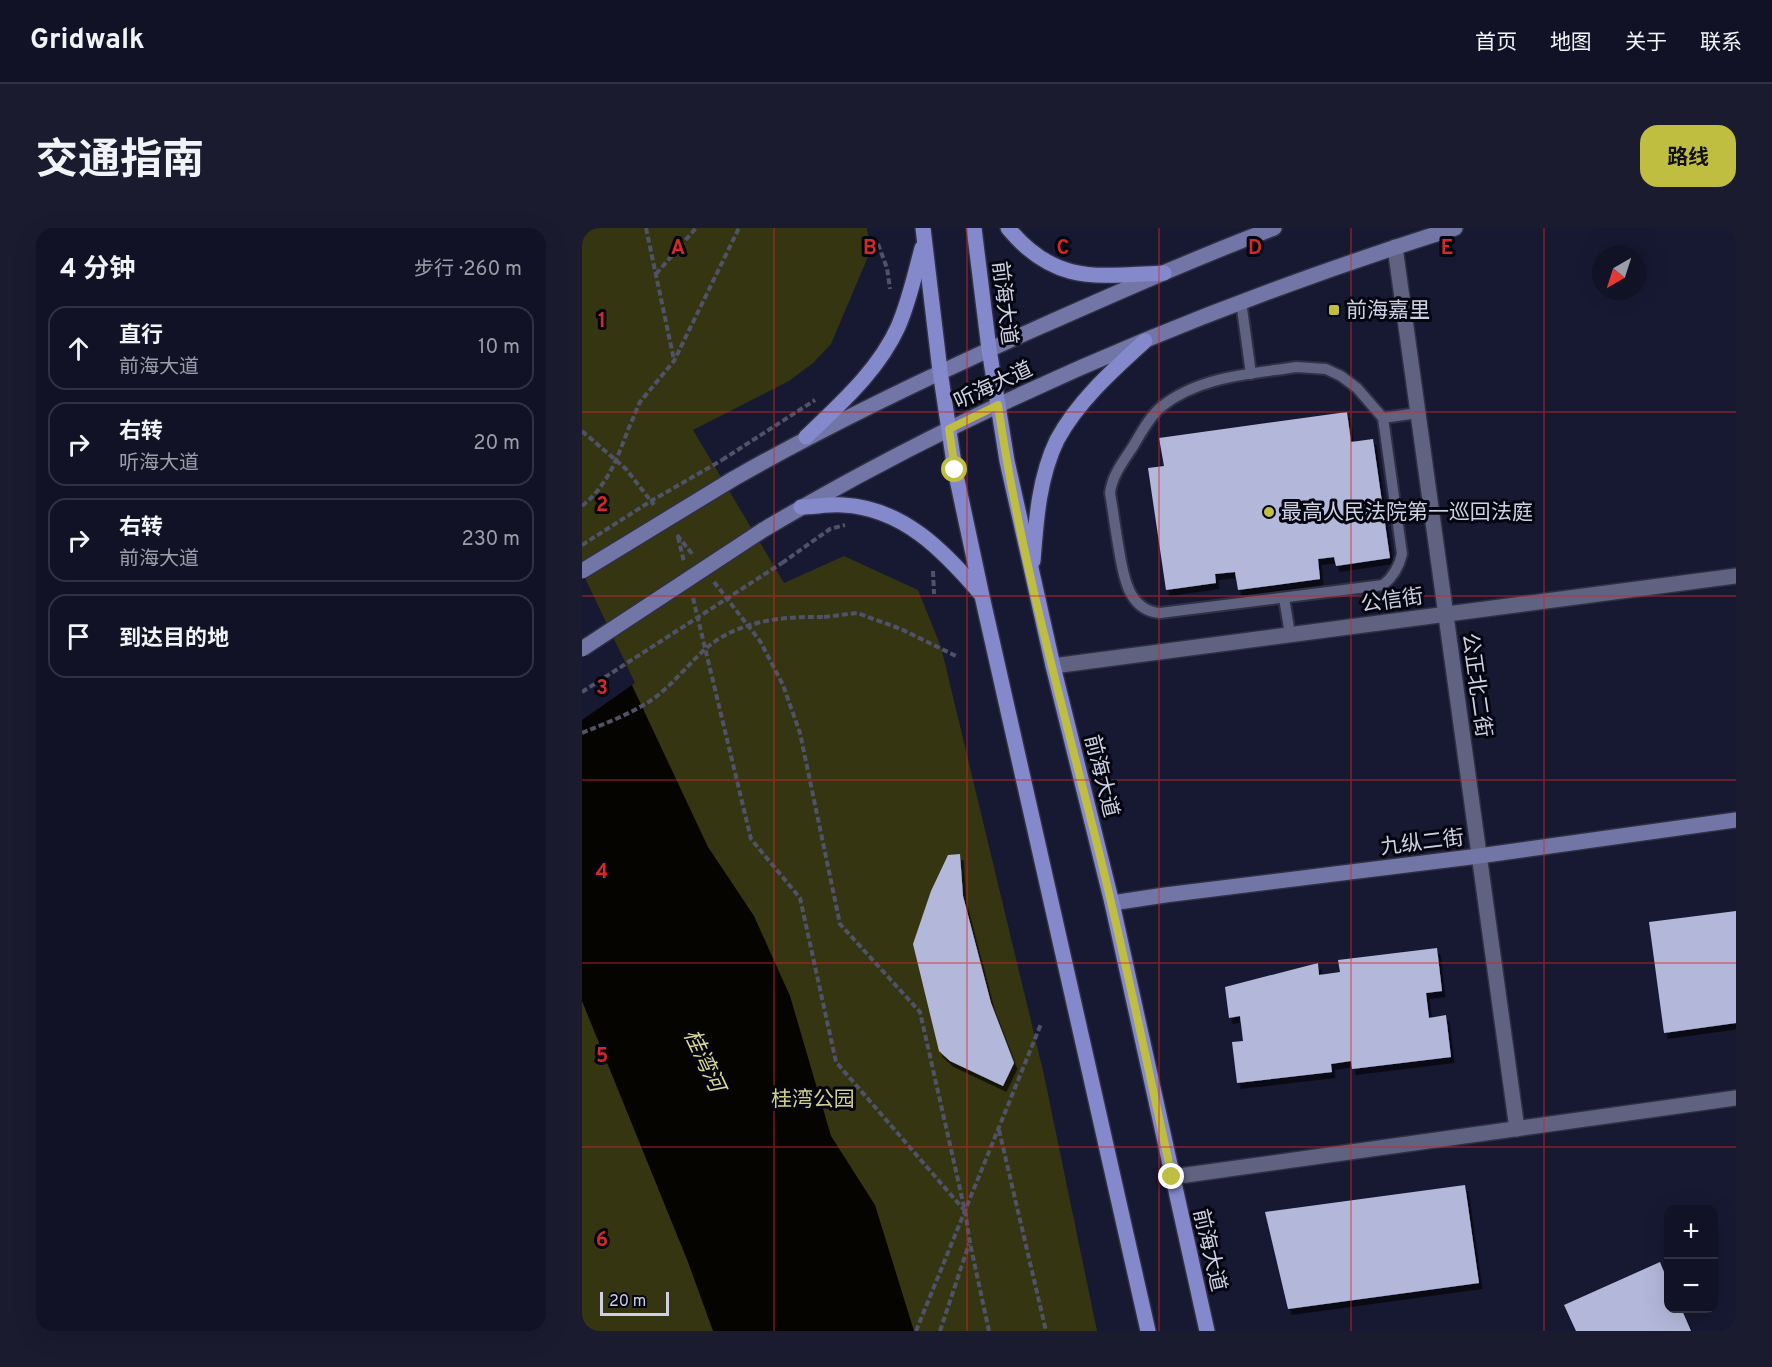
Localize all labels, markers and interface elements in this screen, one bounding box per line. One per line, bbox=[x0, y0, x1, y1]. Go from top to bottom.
text: Gridwalk bbox=[30, 23, 145, 59]
text: 首页 bbox=[1475, 30, 1517, 57]
text: 地图 bbox=[1550, 30, 1592, 57]
text: 关于 bbox=[1625, 30, 1667, 57]
text: 联系 bbox=[1700, 30, 1742, 57]
button: 路线 bbox=[1640, 125, 1736, 187]
text: 交通指南 bbox=[36, 136, 204, 189]
text: A bbox=[671, 236, 685, 262]
text: B bbox=[863, 236, 877, 262]
text: C bbox=[1057, 236, 1069, 262]
text: D bbox=[1248, 236, 1262, 262]
text: E bbox=[1441, 236, 1453, 262]
north arrow bbox=[1592, 246, 1646, 300]
text: 4 分钟 bbox=[60, 254, 135, 287]
text: 步行 · 260 m bbox=[414, 257, 522, 283]
street label: 前海大道 bbox=[985, 260, 1022, 347]
place label: 前海嘉里 bbox=[1346, 298, 1430, 325]
marker: 前海嘉里 bbox=[1327, 303, 1341, 317]
text: 1 bbox=[598, 309, 606, 335]
text: 直行 bbox=[119, 323, 163, 350]
icon: ahead bbox=[62, 332, 95, 365]
text: 10 m bbox=[478, 335, 520, 361]
text: 前海大道 bbox=[119, 355, 199, 381]
street label: 听海大道 bbox=[950, 356, 1037, 416]
text: 右转 bbox=[119, 419, 163, 446]
icon: right bbox=[62, 428, 95, 461]
text: 20 m bbox=[473, 431, 520, 457]
text: 听海大道 bbox=[119, 451, 199, 477]
route start bbox=[941, 456, 967, 482]
text: 2 bbox=[596, 493, 608, 519]
place label: 最高人民法院第一巡回法庭 bbox=[1281, 500, 1533, 527]
marker: 最高人民法院第一巡回法庭 bbox=[1262, 505, 1276, 519]
text: 右转 bbox=[119, 515, 163, 542]
icon: right bbox=[62, 524, 95, 557]
text: 230 m bbox=[461, 527, 520, 553]
text: 前海大道 bbox=[119, 547, 199, 573]
street label: 公信街 bbox=[1359, 584, 1425, 619]
icon: arrive bbox=[62, 620, 95, 653]
text: 到达目的地 bbox=[119, 626, 229, 653]
street label: 公正北二街 bbox=[1455, 631, 1496, 739]
text: 3 bbox=[596, 676, 608, 702]
street label: 前海大道 bbox=[1077, 732, 1124, 820]
street label: 九纵二街 bbox=[1379, 825, 1466, 862]
text: 4 bbox=[596, 860, 608, 886]
water label: 桂湾河 bbox=[677, 1025, 731, 1100]
text: 5 bbox=[596, 1044, 608, 1070]
park label: 桂湾公园 bbox=[771, 1087, 855, 1114]
route end bbox=[1158, 1163, 1184, 1189]
map controls bbox=[1664, 1205, 1718, 1313]
button: + bbox=[1664, 1205, 1718, 1259]
street label: 前海大道 bbox=[1186, 1206, 1231, 1294]
text: 6 bbox=[596, 1228, 608, 1254]
button: − bbox=[1664, 1259, 1718, 1313]
scale bar bbox=[600, 1289, 669, 1316]
text: 20 m bbox=[609, 1292, 646, 1312]

